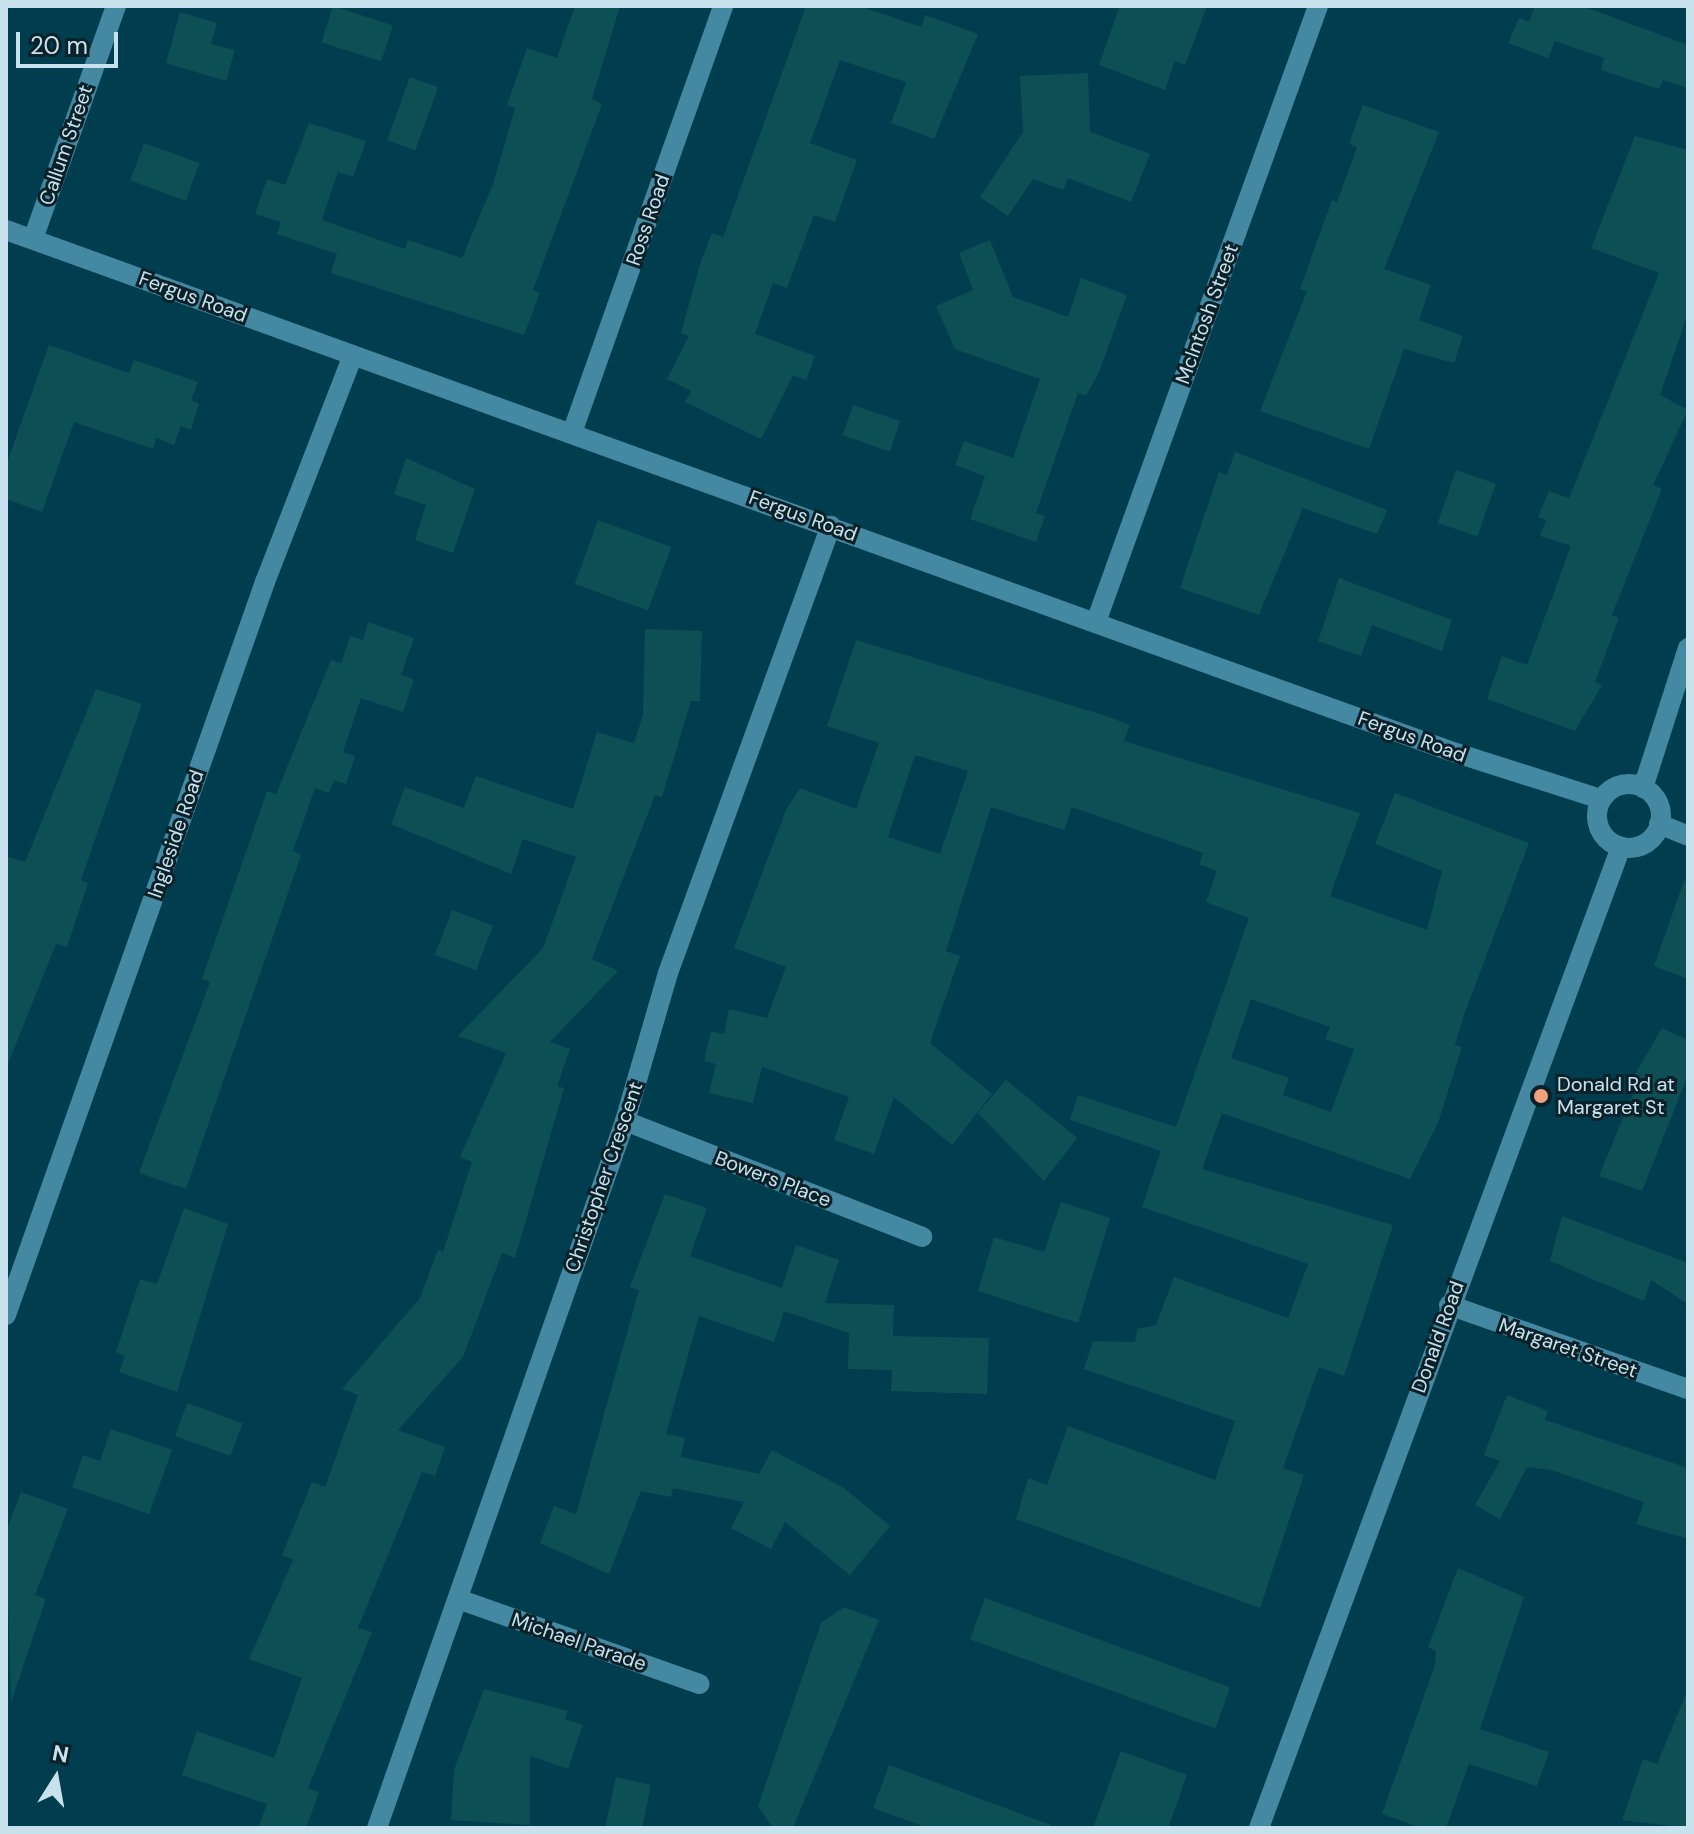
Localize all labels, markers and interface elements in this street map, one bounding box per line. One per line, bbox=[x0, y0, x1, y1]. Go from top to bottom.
scale bar bbox=[20, 16, 122, 66]
text: 20 m bbox=[30, 30, 88, 61]
street label: Callum Street bbox=[34, 82, 98, 208]
street label: Ross Road bbox=[621, 171, 675, 269]
street label: McIntosh Street bbox=[1171, 241, 1243, 387]
street label: Fergus Road bbox=[136, 266, 250, 328]
street label: Fergus Road bbox=[746, 485, 860, 547]
street label: Fergus Road bbox=[1355, 706, 1469, 768]
street label: Ingleside Road bbox=[143, 767, 209, 901]
place label: Donald Rd at Margaret St bbox=[1557, 1072, 1675, 1119]
street label: Christopher Crescent bbox=[560, 1079, 648, 1275]
marker: Donald Rd at Margaret St bbox=[1532, 1087, 1550, 1105]
street label: Bowers Place bbox=[712, 1146, 834, 1212]
street label: Donald Road bbox=[1407, 1278, 1469, 1396]
street label: Margaret Street bbox=[1496, 1313, 1640, 1383]
street label: Michael Parade bbox=[509, 1608, 649, 1676]
north arrow bbox=[16, 1738, 96, 1818]
text: N bbox=[50, 1738, 71, 1770]

